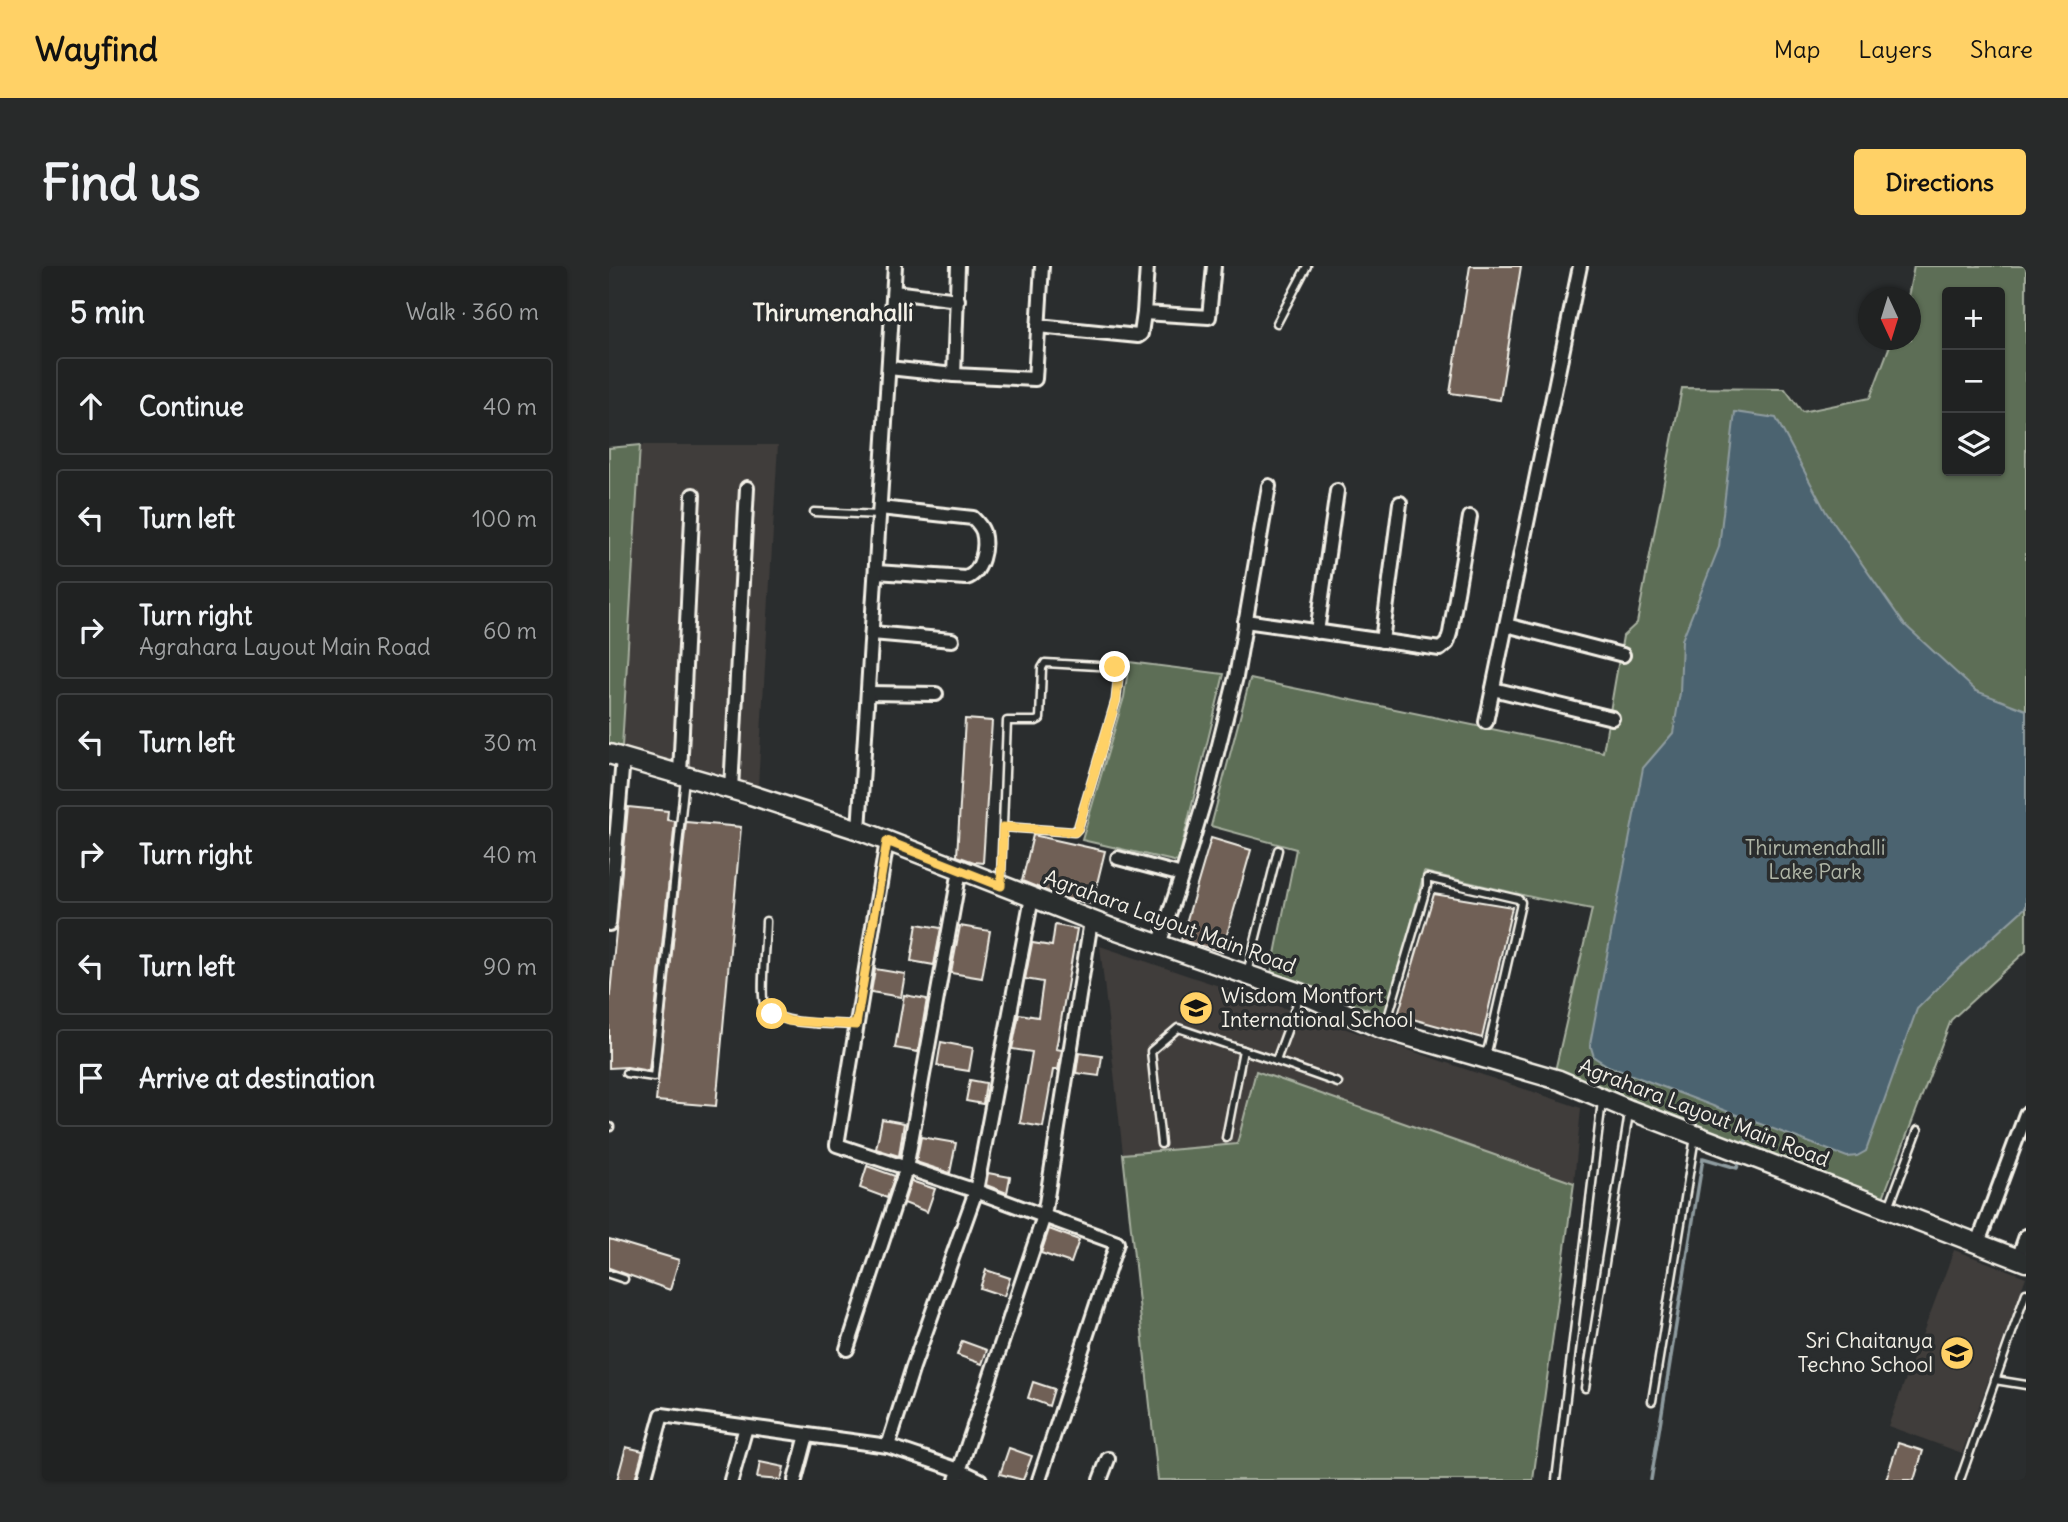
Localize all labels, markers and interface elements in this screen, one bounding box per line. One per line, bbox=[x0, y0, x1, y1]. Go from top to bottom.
text: Wayfind bbox=[35, 28, 158, 70]
text: Map bbox=[1774, 34, 1820, 64]
text: Layers bbox=[1858, 34, 1932, 64]
text: Share bbox=[1970, 34, 2033, 64]
button: Directions bbox=[1854, 149, 2026, 215]
text: Find us bbox=[42, 152, 200, 213]
north arrow bbox=[1858, 287, 1921, 350]
map controls bbox=[1942, 287, 2005, 476]
button: + bbox=[1942, 287, 2005, 350]
text: 5 min bbox=[70, 293, 145, 331]
text: Walk · 360 m bbox=[406, 297, 539, 326]
district label: Thirumenahalli bbox=[753, 297, 913, 327]
button: − bbox=[1942, 350, 2005, 413]
icon: ahead bbox=[72, 387, 110, 425]
text: Continue bbox=[139, 390, 244, 423]
text: 40 m bbox=[483, 392, 537, 421]
button: layers bbox=[1942, 413, 2005, 476]
icon: left bbox=[72, 499, 110, 537]
text: Turn left bbox=[139, 502, 235, 535]
text: 100 m bbox=[472, 504, 537, 533]
text: Turn right bbox=[139, 599, 252, 632]
icon: right bbox=[72, 611, 110, 649]
text: 60 m bbox=[483, 616, 537, 645]
text: Agrahara Layout Main Road bbox=[139, 632, 431, 661]
route end bbox=[1099, 651, 1130, 682]
icon: left bbox=[72, 723, 110, 761]
text: Turn left bbox=[139, 726, 235, 759]
text: 30 m bbox=[483, 728, 537, 757]
park label: Thirumenahalli Lake Park bbox=[1745, 834, 1885, 885]
icon: right bbox=[72, 835, 110, 873]
text: Turn right bbox=[139, 838, 252, 871]
text: 40 m bbox=[483, 840, 537, 869]
street label: Agrahara Layout Main Road bbox=[1040, 863, 1300, 980]
icon: left bbox=[72, 947, 110, 985]
text: Turn left bbox=[139, 950, 235, 983]
text: 90 m bbox=[483, 952, 537, 981]
place label: Wisdom Montfort International School bbox=[1221, 982, 1413, 1033]
school or university icon: Wisdom Montfort International School bbox=[1177, 989, 1215, 1027]
route start bbox=[756, 998, 787, 1029]
street label: Agrahara Layout Main Road bbox=[1575, 1052, 1833, 1173]
icon: arrive bbox=[72, 1059, 110, 1097]
text: Arrive at destination bbox=[139, 1062, 375, 1095]
place label: Sri Chaitanya Techno School bbox=[1798, 1327, 1933, 1378]
school or university icon: Sri Chaitanya Techno School bbox=[1938, 1334, 1976, 1372]

